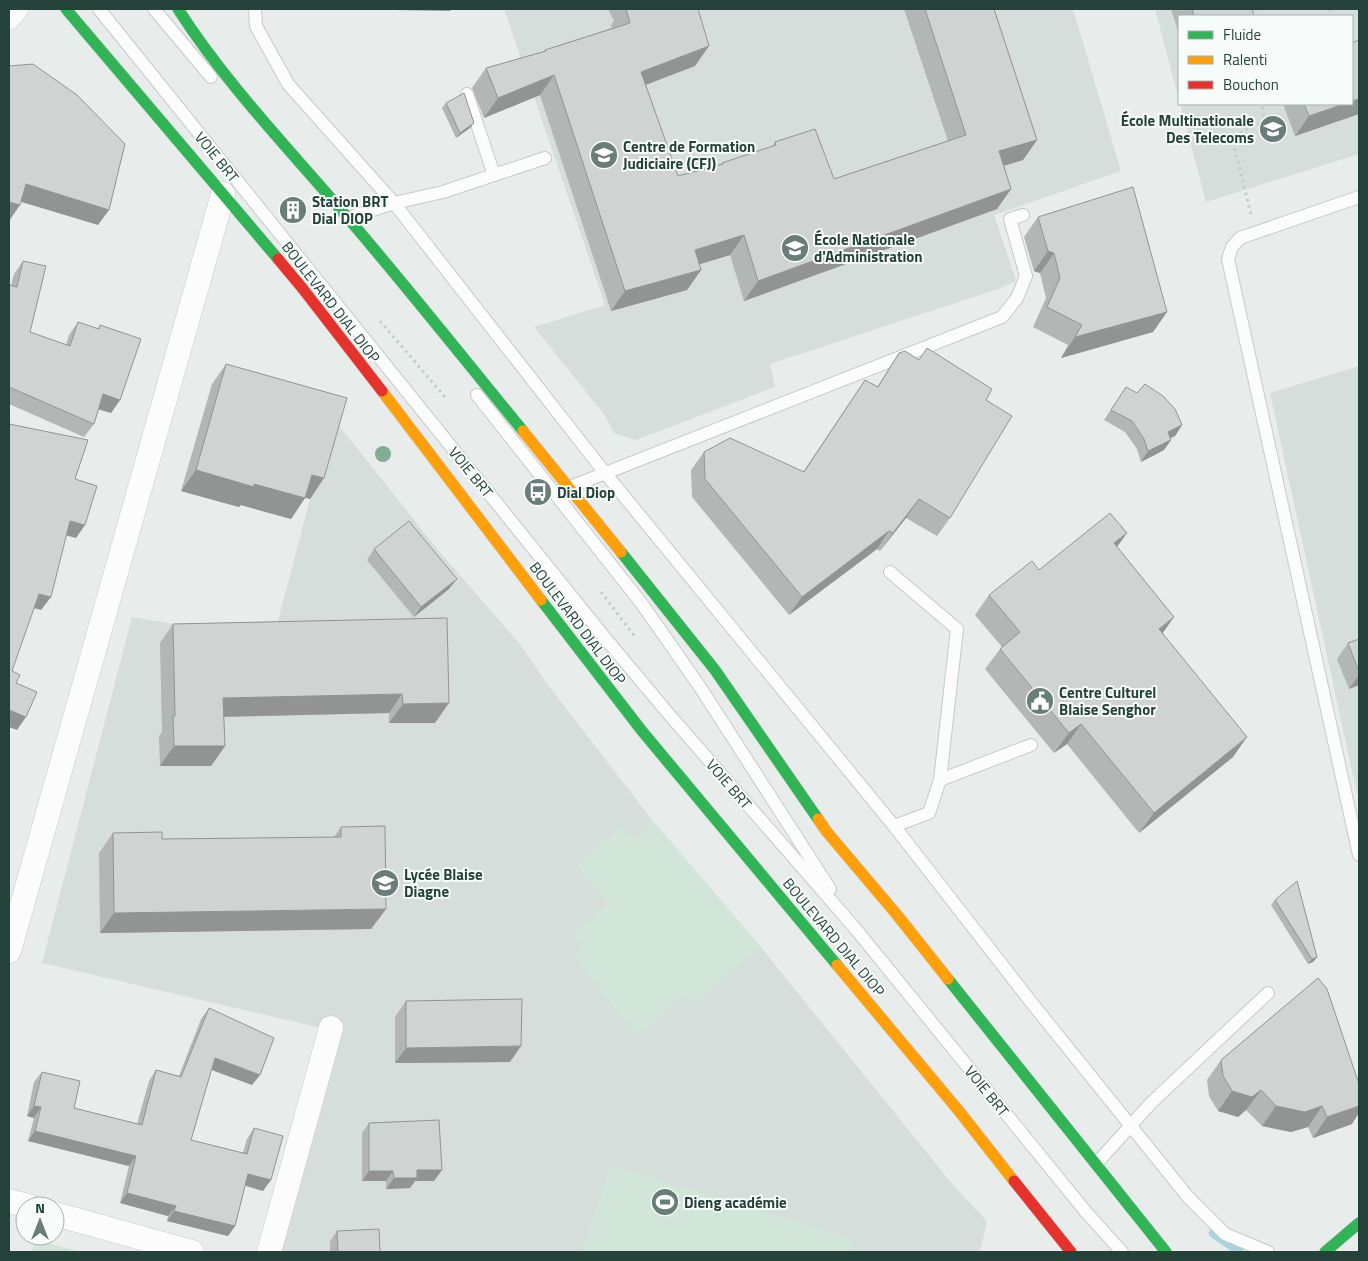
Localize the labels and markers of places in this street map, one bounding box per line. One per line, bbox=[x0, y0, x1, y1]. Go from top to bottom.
place label: École Multinationale Des Telecoms bbox=[1121, 109, 1254, 149]
school or university icon: École Multinationale Des Telecoms bbox=[1258, 114, 1288, 144]
place label: Centre de Formation Judiciaire (CFJ) bbox=[623, 135, 755, 175]
school or university icon: Centre de Formation Judiciaire (CFJ) bbox=[589, 140, 619, 170]
place label: Station BRT Dial DIOP bbox=[312, 190, 389, 230]
building icon: Station BRT Dial DIOP bbox=[278, 195, 308, 225]
place label: École Nationale d'Administration bbox=[814, 228, 923, 268]
school or university icon: École Nationale d'Administration bbox=[780, 233, 810, 263]
bus stop icon: Dial Diop bbox=[523, 477, 553, 507]
place label: Dial Diop bbox=[557, 481, 615, 504]
place label: Centre Culturel Blaise Senghor bbox=[1059, 681, 1156, 721]
public building icon: Centre Culturel Blaise Senghor bbox=[1025, 686, 1055, 716]
place label: Lycée Blaise Diagne bbox=[404, 863, 483, 903]
school or university icon: Lycée Blaise Diagne bbox=[370, 868, 400, 898]
sports icon: Dieng académie bbox=[650, 1187, 680, 1217]
place label: Dieng académie bbox=[684, 1191, 787, 1214]

